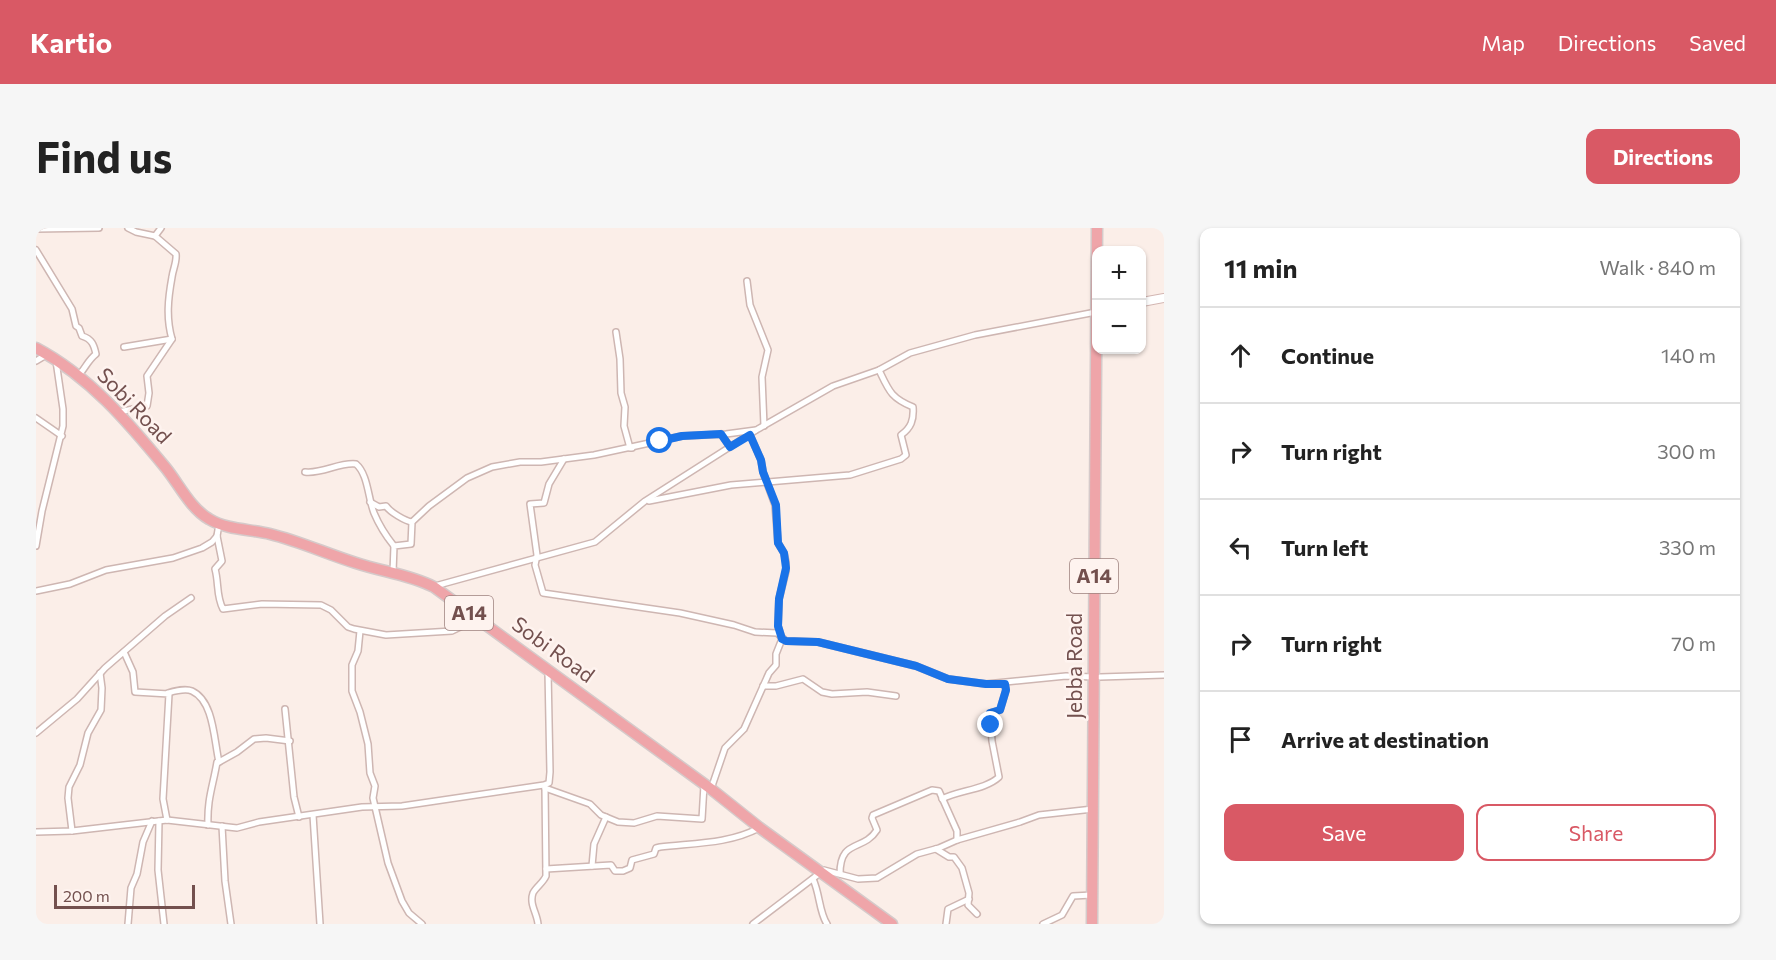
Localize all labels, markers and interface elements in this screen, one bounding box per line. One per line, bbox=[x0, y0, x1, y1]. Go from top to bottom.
text: Kartio bbox=[30, 25, 112, 59]
text: Map bbox=[1482, 30, 1525, 55]
text: Directions bbox=[1558, 30, 1656, 55]
text: Saved bbox=[1689, 30, 1746, 55]
button: Directions bbox=[1586, 129, 1740, 184]
text: Find us bbox=[36, 130, 172, 182]
map controls bbox=[1092, 246, 1146, 354]
button: + bbox=[1092, 246, 1146, 300]
text: 11 min bbox=[1224, 252, 1297, 283]
text: Walk · 840 m bbox=[1599, 255, 1716, 279]
button: − bbox=[1092, 300, 1146, 354]
icon: ahead bbox=[1224, 339, 1257, 372]
text: Continue bbox=[1281, 342, 1374, 369]
text: 140 m bbox=[1661, 343, 1716, 367]
street label: Sobi Road bbox=[93, 362, 177, 448]
route start bbox=[646, 427, 672, 453]
icon: right bbox=[1224, 435, 1257, 468]
text: Turn right bbox=[1281, 438, 1382, 465]
text: 300 m bbox=[1657, 439, 1716, 463]
icon: left bbox=[1224, 531, 1257, 564]
text: Turn left bbox=[1281, 534, 1368, 561]
text: 330 m bbox=[1659, 535, 1716, 559]
road number: A14 bbox=[1070, 559, 1118, 593]
road number: A14 bbox=[445, 596, 493, 630]
street label: Sobi Road bbox=[508, 611, 600, 687]
street label: Jebba Road bbox=[1061, 613, 1086, 719]
icon: right bbox=[1224, 627, 1257, 660]
text: Turn right bbox=[1281, 630, 1382, 657]
text: 70 m bbox=[1671, 631, 1716, 655]
route end bbox=[977, 711, 1003, 737]
icon: arrive bbox=[1224, 723, 1257, 756]
text: Arrive at destination bbox=[1281, 726, 1489, 753]
button: Save bbox=[1224, 804, 1464, 861]
button: Share bbox=[1476, 804, 1716, 861]
scale bar bbox=[54, 882, 195, 910]
text: 200 m bbox=[63, 886, 110, 905]

